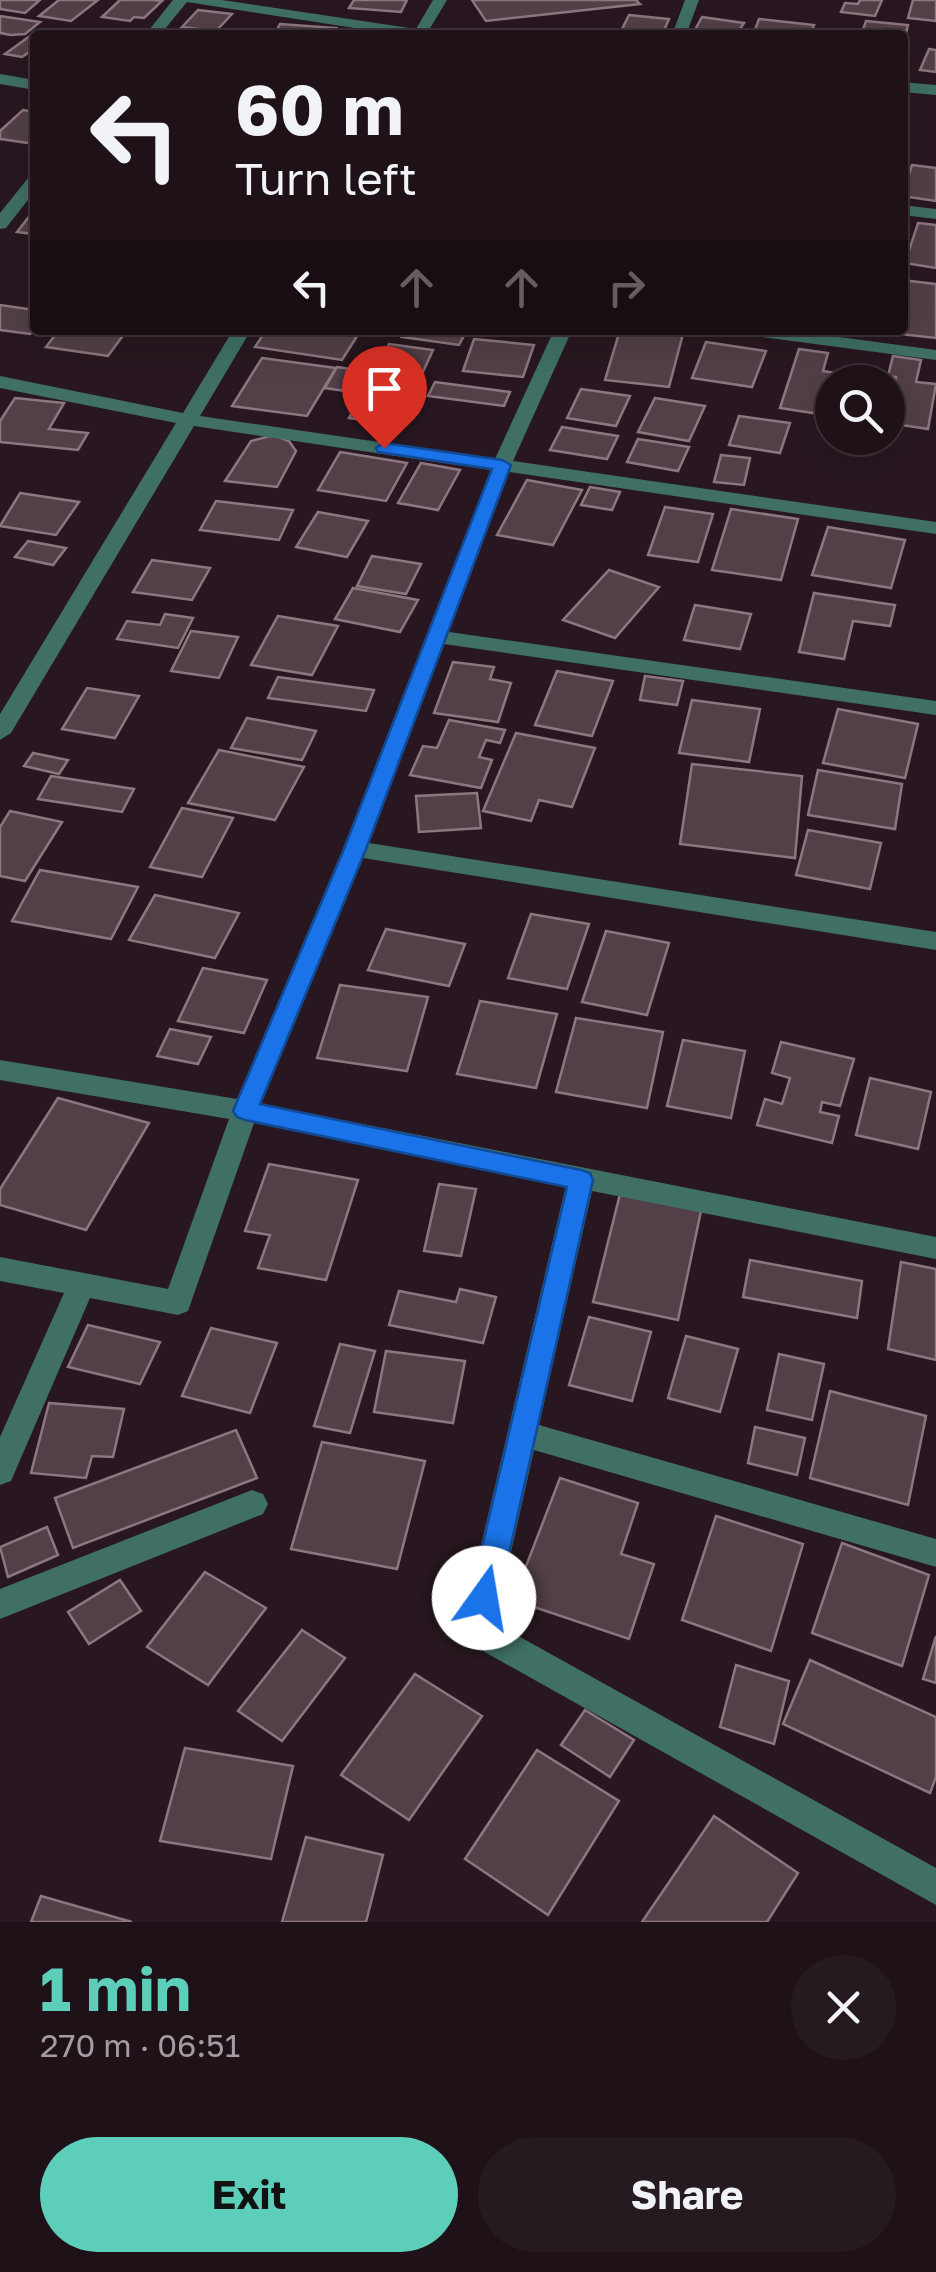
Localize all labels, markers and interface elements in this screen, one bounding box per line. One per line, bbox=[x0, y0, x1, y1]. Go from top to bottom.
text: 60 m bbox=[235, 66, 404, 150]
icon: left bbox=[70, 70, 200, 200]
text: Turn left bbox=[235, 151, 417, 205]
icon: left bbox=[284, 260, 339, 315]
icon: ahead bbox=[389, 260, 444, 315]
icon: ahead bbox=[494, 260, 549, 315]
icon: right bbox=[599, 260, 654, 315]
pin bbox=[342, 346, 427, 449]
icon: arrive bbox=[357, 361, 412, 416]
map controls bbox=[815, 365, 905, 455]
button: search bbox=[815, 365, 905, 455]
position arrow bbox=[432, 1546, 536, 1650]
text: 1 min bbox=[40, 1952, 191, 2024]
button: close bbox=[791, 1955, 896, 2060]
text: 270 m · 06:51 bbox=[40, 2026, 240, 2064]
button: Exit bbox=[40, 2137, 458, 2252]
button: Share bbox=[478, 2137, 896, 2252]

